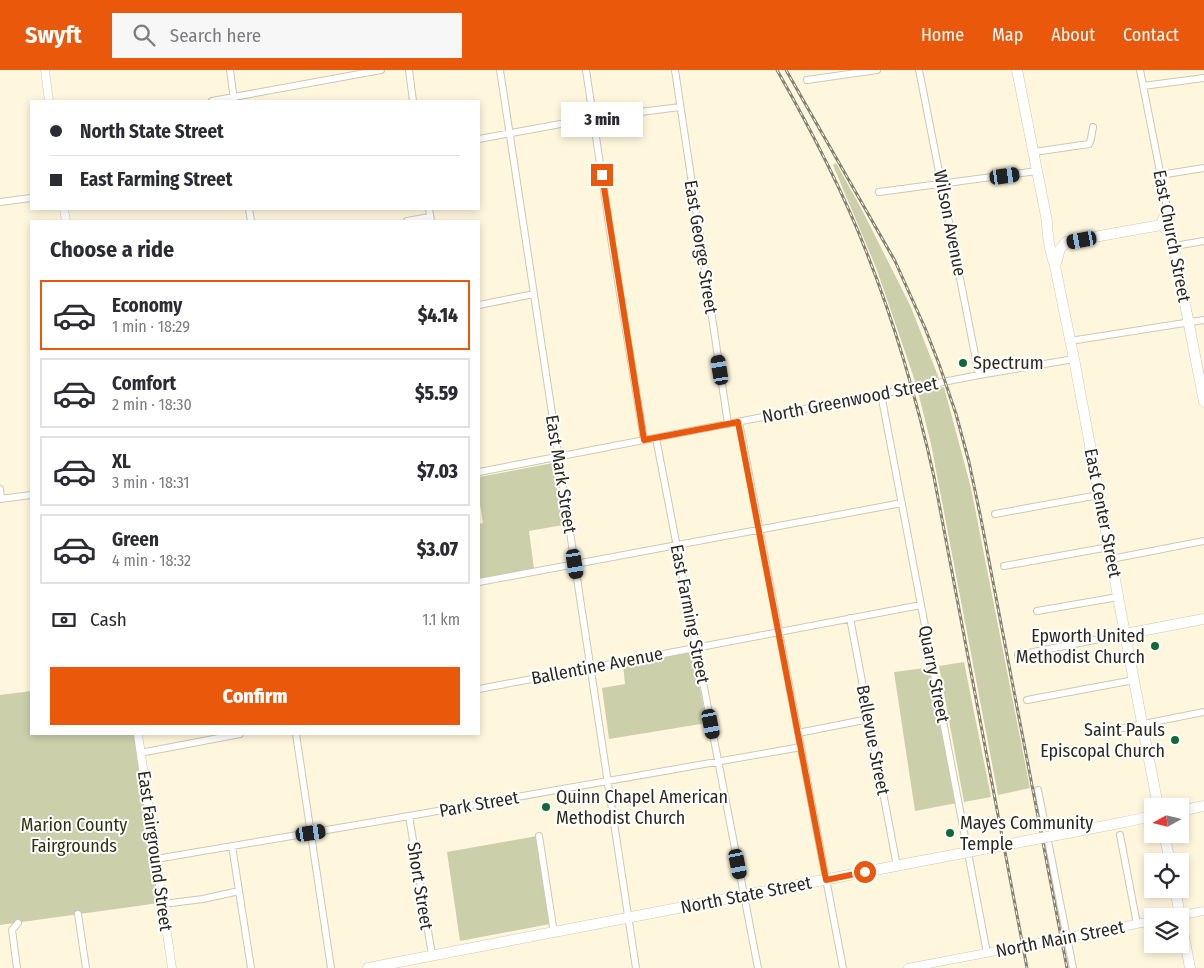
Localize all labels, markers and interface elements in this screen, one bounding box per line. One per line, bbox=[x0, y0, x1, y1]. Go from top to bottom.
search box bbox=[112, 13, 462, 58]
text: Swyft bbox=[25, 21, 82, 49]
icon: search bbox=[130, 21, 158, 49]
text: Search here bbox=[170, 24, 261, 47]
text: Home bbox=[921, 24, 964, 46]
text: Map bbox=[992, 24, 1023, 46]
text: About bbox=[1051, 24, 1095, 46]
text: Contact bbox=[1123, 24, 1179, 46]
callout: 3 min bbox=[561, 102, 643, 138]
text: 3 min bbox=[584, 110, 620, 129]
text: North State Street bbox=[80, 120, 224, 143]
route end bbox=[591, 164, 613, 186]
car bbox=[989, 166, 1020, 186]
text: East Farming Street bbox=[80, 168, 232, 191]
street label: Wilson Avenue bbox=[929, 168, 971, 278]
street label: East Church Street bbox=[1148, 168, 1196, 304]
street label: East George Street bbox=[680, 179, 722, 315]
car bbox=[1065, 230, 1098, 250]
text: Choose a ride bbox=[50, 236, 174, 263]
icon: car bbox=[52, 293, 97, 338]
text: Economy bbox=[112, 294, 182, 317]
text: $4.14 bbox=[418, 304, 458, 327]
text: 1 min · 18:29 bbox=[112, 317, 190, 336]
place label: Spectrum bbox=[973, 352, 1044, 374]
car bbox=[710, 354, 729, 386]
marker: Spectrum bbox=[957, 357, 969, 369]
icon: car bbox=[52, 371, 97, 416]
text: Comfort bbox=[112, 372, 176, 395]
street label: North Greenwood Street bbox=[760, 372, 940, 428]
text: $5.59 bbox=[415, 382, 458, 405]
text: 2 min · 18:30 bbox=[112, 395, 192, 414]
street label: East Mark Street bbox=[541, 413, 581, 535]
street label: East Center Street bbox=[1080, 447, 1126, 580]
icon: car bbox=[52, 449, 97, 494]
text: XL bbox=[112, 450, 131, 473]
text: $7.03 bbox=[417, 460, 458, 483]
text: 3 min · 18:31 bbox=[112, 473, 190, 492]
icon: car bbox=[52, 527, 97, 572]
text: Green bbox=[112, 528, 159, 551]
text: $3.07 bbox=[417, 538, 458, 561]
street label: East Farming Street bbox=[666, 542, 714, 686]
car bbox=[565, 548, 584, 580]
text: 4 min · 18:32 bbox=[112, 551, 191, 570]
icon: cash bbox=[50, 606, 78, 634]
text: Cash bbox=[90, 608, 127, 631]
text: 1.1 km bbox=[422, 610, 460, 629]
street label: Quarry Street bbox=[914, 623, 954, 725]
place label: Epworth United Methodist Church bbox=[1016, 625, 1145, 668]
marker: Epworth United Methodist Church bbox=[1149, 640, 1161, 652]
street label: Ballentine Avenue bbox=[529, 642, 665, 690]
button: Confirm bbox=[50, 667, 460, 725]
street label: Bellevue Street bbox=[852, 683, 894, 797]
car bbox=[700, 708, 721, 740]
place label: Saint Pauls Episcopal Church bbox=[1040, 719, 1165, 762]
marker: Saint Pauls Episcopal Church bbox=[1169, 734, 1181, 746]
street label: East Fairground Street bbox=[133, 769, 177, 933]
street label: Park Street bbox=[437, 786, 521, 822]
place label: Quinn Chapel American Methodist Church bbox=[556, 786, 728, 829]
north arrow bbox=[1144, 798, 1189, 842]
map controls bbox=[1144, 798, 1189, 953]
marker: Quinn Chapel American Methodist Church bbox=[540, 801, 552, 813]
place label: Mayes Community Temple bbox=[960, 812, 1093, 855]
park label: Marion County Fairgrounds bbox=[21, 814, 127, 857]
car bbox=[295, 823, 326, 843]
marker: Mayes Community Temple bbox=[944, 827, 956, 839]
street label: Short Street bbox=[402, 841, 438, 932]
car bbox=[727, 848, 748, 880]
button: locate bbox=[1144, 853, 1189, 898]
route start bbox=[854, 861, 876, 883]
street label: North State Street bbox=[679, 872, 813, 918]
button: layers bbox=[1144, 908, 1189, 953]
street label: North Main Street bbox=[994, 916, 1126, 962]

